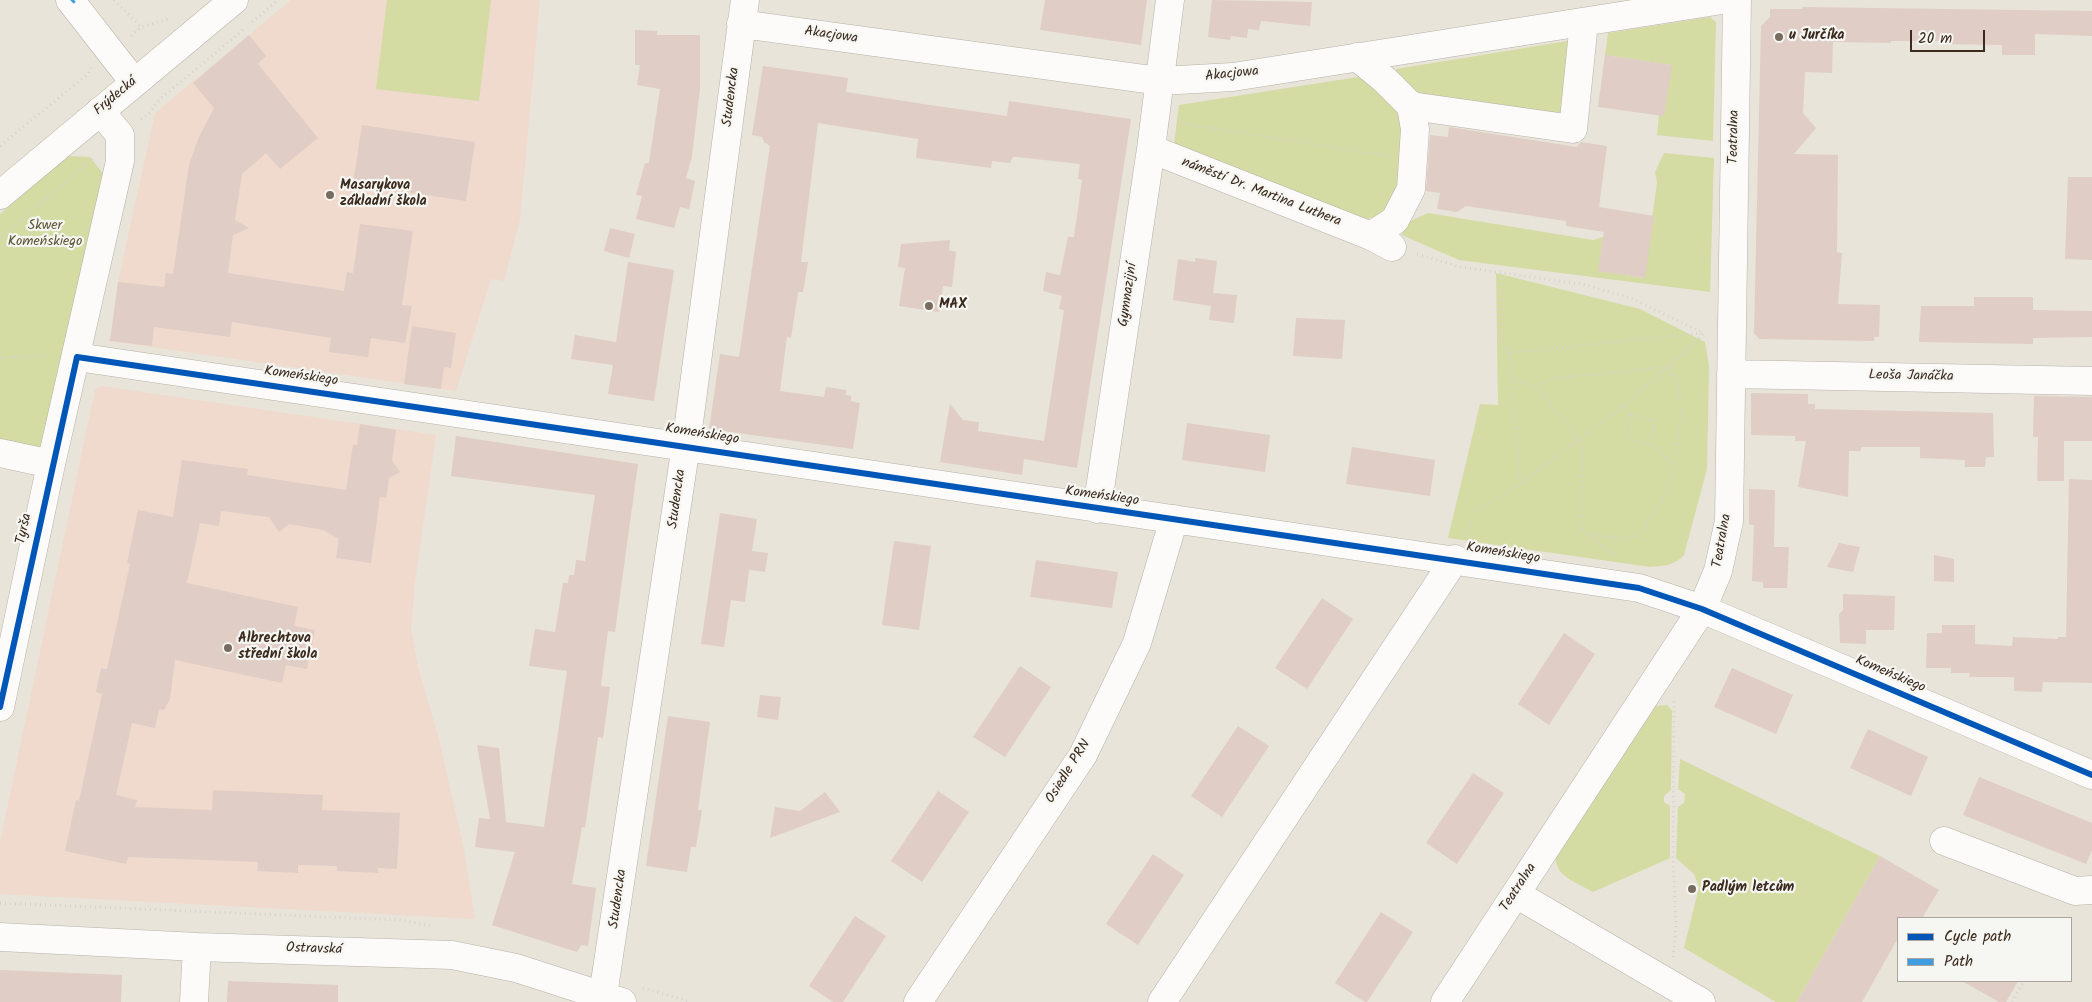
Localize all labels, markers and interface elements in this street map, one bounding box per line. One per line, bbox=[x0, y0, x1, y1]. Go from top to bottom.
scale bar bbox=[1912, 20, 1987, 52]
street label: Akacjowa bbox=[803, 24, 859, 48]
text: 20 m bbox=[1918, 27, 1952, 51]
place label: u Jurčíka bbox=[1789, 29, 1844, 45]
marker: u Jurčíka bbox=[1773, 31, 1785, 43]
street label: Akacjowa bbox=[1204, 64, 1260, 86]
street label: Studencka bbox=[720, 66, 744, 128]
street label: Frýdecká bbox=[91, 74, 141, 120]
street label: Teatralna bbox=[1726, 110, 1744, 164]
street label: náměstí Dr. Martina Luthera bbox=[1179, 155, 1343, 231]
place label: Masarykova základní škola bbox=[340, 179, 427, 212]
marker: Masarykova základní škola bbox=[324, 189, 336, 201]
park label: Skwer Komeńskiego bbox=[8, 219, 82, 252]
street label: Gymnazijní bbox=[1116, 262, 1142, 328]
place label: MAX bbox=[939, 298, 967, 314]
marker: MAX bbox=[923, 300, 935, 312]
street label: Komeńskiego bbox=[263, 363, 339, 391]
street label: Leoša Janáčka bbox=[1868, 368, 1954, 386]
street label: Komeńskiego bbox=[664, 421, 740, 449]
street label: Studencka bbox=[666, 468, 690, 530]
street label: Komeńskiego bbox=[1064, 483, 1140, 511]
street label: Tyrša bbox=[14, 512, 36, 546]
street label: Teatralna bbox=[1710, 513, 1736, 569]
street label: Komeńskiego bbox=[1465, 540, 1541, 568]
place label: Albrechtova střední škola bbox=[238, 632, 317, 664]
marker: Albrechtova střední škola bbox=[222, 642, 234, 654]
street label: Komeńskiego bbox=[1852, 653, 1928, 697]
street label: Osiedle PRN bbox=[1043, 737, 1095, 807]
street label: Teatralna bbox=[1497, 861, 1541, 915]
street label: Studencka bbox=[607, 868, 631, 930]
place label: Padlým letcům bbox=[1702, 881, 1794, 897]
marker: Padlým letcům bbox=[1686, 883, 1698, 895]
legend bbox=[1897, 917, 2072, 982]
text: Cycle path bbox=[1944, 925, 2011, 949]
street label: Ostravská bbox=[286, 941, 342, 959]
text: Path bbox=[1944, 950, 1973, 974]

